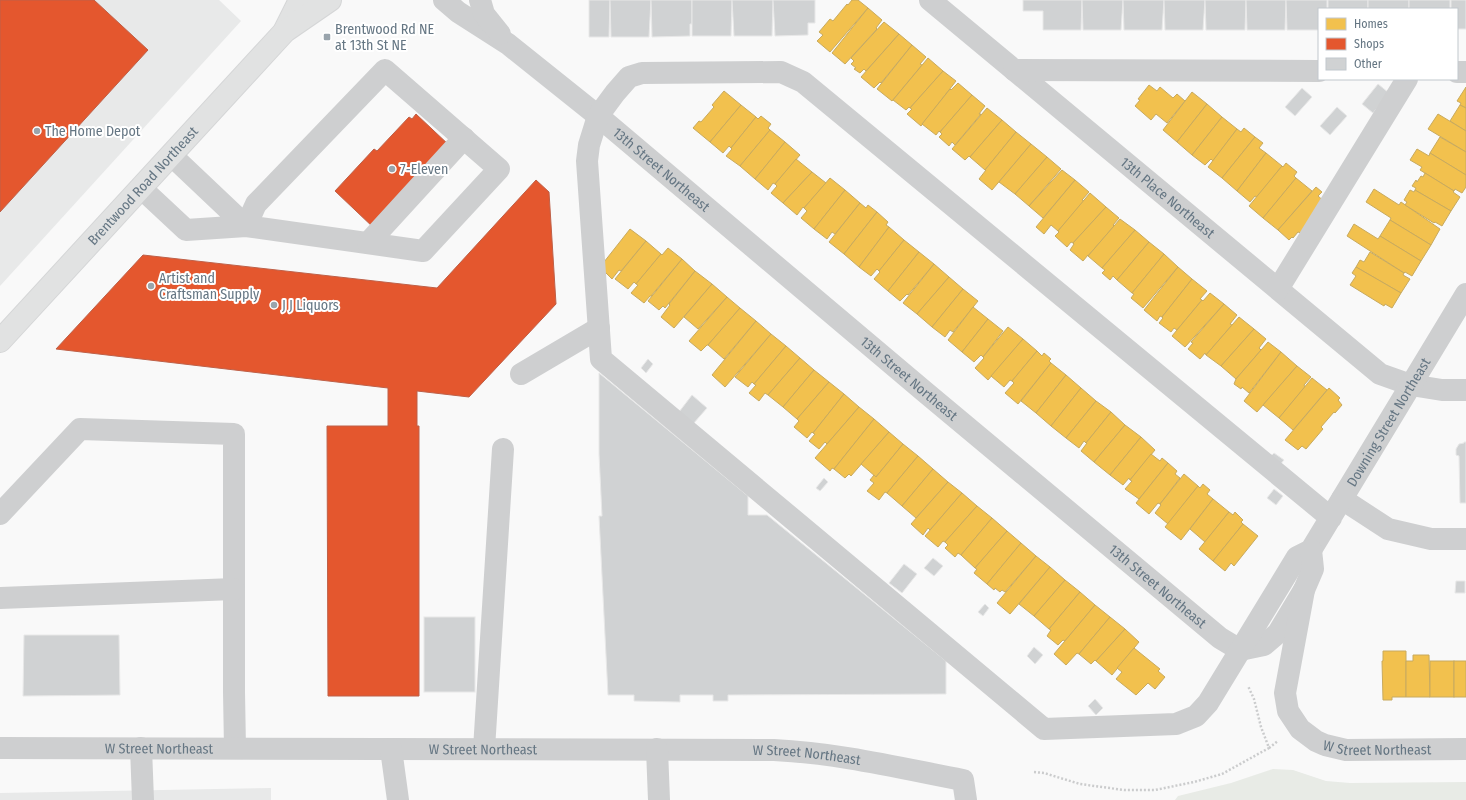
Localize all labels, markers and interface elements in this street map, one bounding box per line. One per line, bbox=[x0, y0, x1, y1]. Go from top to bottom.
legend bbox=[1318, 8, 1458, 80]
text: Homes bbox=[1354, 17, 1388, 31]
place label: Brentwood Rd NE at 13th St NE bbox=[335, 21, 434, 54]
marker: Brentwood Rd NE at 13th St NE bbox=[322, 32, 332, 42]
text: Shops bbox=[1354, 37, 1384, 51]
text: Other bbox=[1354, 57, 1383, 71]
place label: The Home Depot bbox=[45, 123, 141, 140]
street label: Brentwood Road Northeast bbox=[84, 123, 202, 248]
street label: 13th Street Northeast bbox=[609, 124, 714, 216]
marker: The Home Depot bbox=[32, 126, 42, 136]
street label: 13th Place Northeast bbox=[1117, 153, 1219, 242]
place label: 7-Eleven bbox=[400, 161, 448, 178]
marker: 7-Eleven bbox=[387, 164, 397, 174]
place label: Artist and Craftsman Supply bbox=[159, 270, 260, 303]
marker: Artist and Craftsman Supply bbox=[146, 281, 156, 291]
place label: J J Liquors bbox=[282, 297, 339, 314]
marker: J J Liquors bbox=[269, 300, 279, 310]
street label: 13th Street Northeast bbox=[857, 333, 961, 424]
street label: Downing Street Northeast bbox=[1343, 354, 1434, 490]
street label: 13th Street Northeast bbox=[1106, 541, 1210, 632]
street label: W Street Northeast bbox=[1321, 736, 1432, 759]
street label: W Street Northeast bbox=[105, 740, 214, 757]
street label: W Street Northeast bbox=[429, 741, 538, 758]
street label: W Street Northeast bbox=[753, 741, 862, 769]

